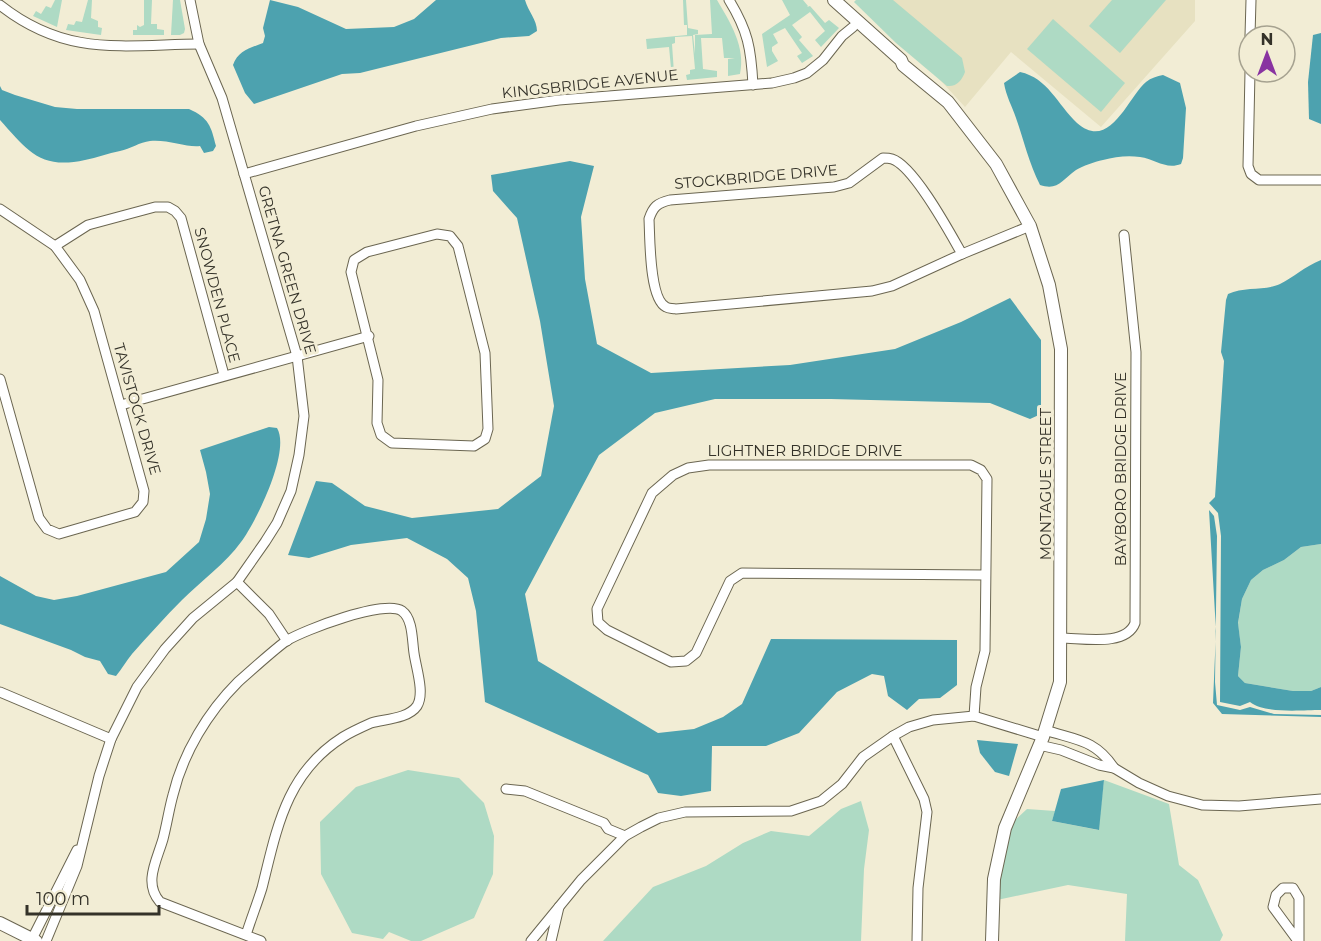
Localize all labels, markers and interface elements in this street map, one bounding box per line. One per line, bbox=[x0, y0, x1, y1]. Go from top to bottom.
north arrow bbox=[1237, 24, 1297, 84]
text: N bbox=[1261, 30, 1273, 49]
street label: KINGSBRIDGE AVENUE bbox=[501, 65, 679, 102]
street label: STOCKBRIDGE DRIVE bbox=[673, 160, 838, 193]
street label: GRETNA GREEN DRIVE bbox=[254, 183, 321, 356]
street label: SNOWDEN PLACE bbox=[190, 225, 245, 365]
street label: TAVISTOCK DRIVE bbox=[110, 341, 165, 477]
street label: BAYBORO BRIDGE DRIVE bbox=[1111, 372, 1130, 566]
street label: MONTAGUE STREET bbox=[1036, 407, 1055, 560]
street label: LIGHTNER BRIDGE DRIVE bbox=[707, 441, 903, 460]
scale bar bbox=[27, 878, 159, 916]
text: 100 m bbox=[36, 888, 90, 910]

